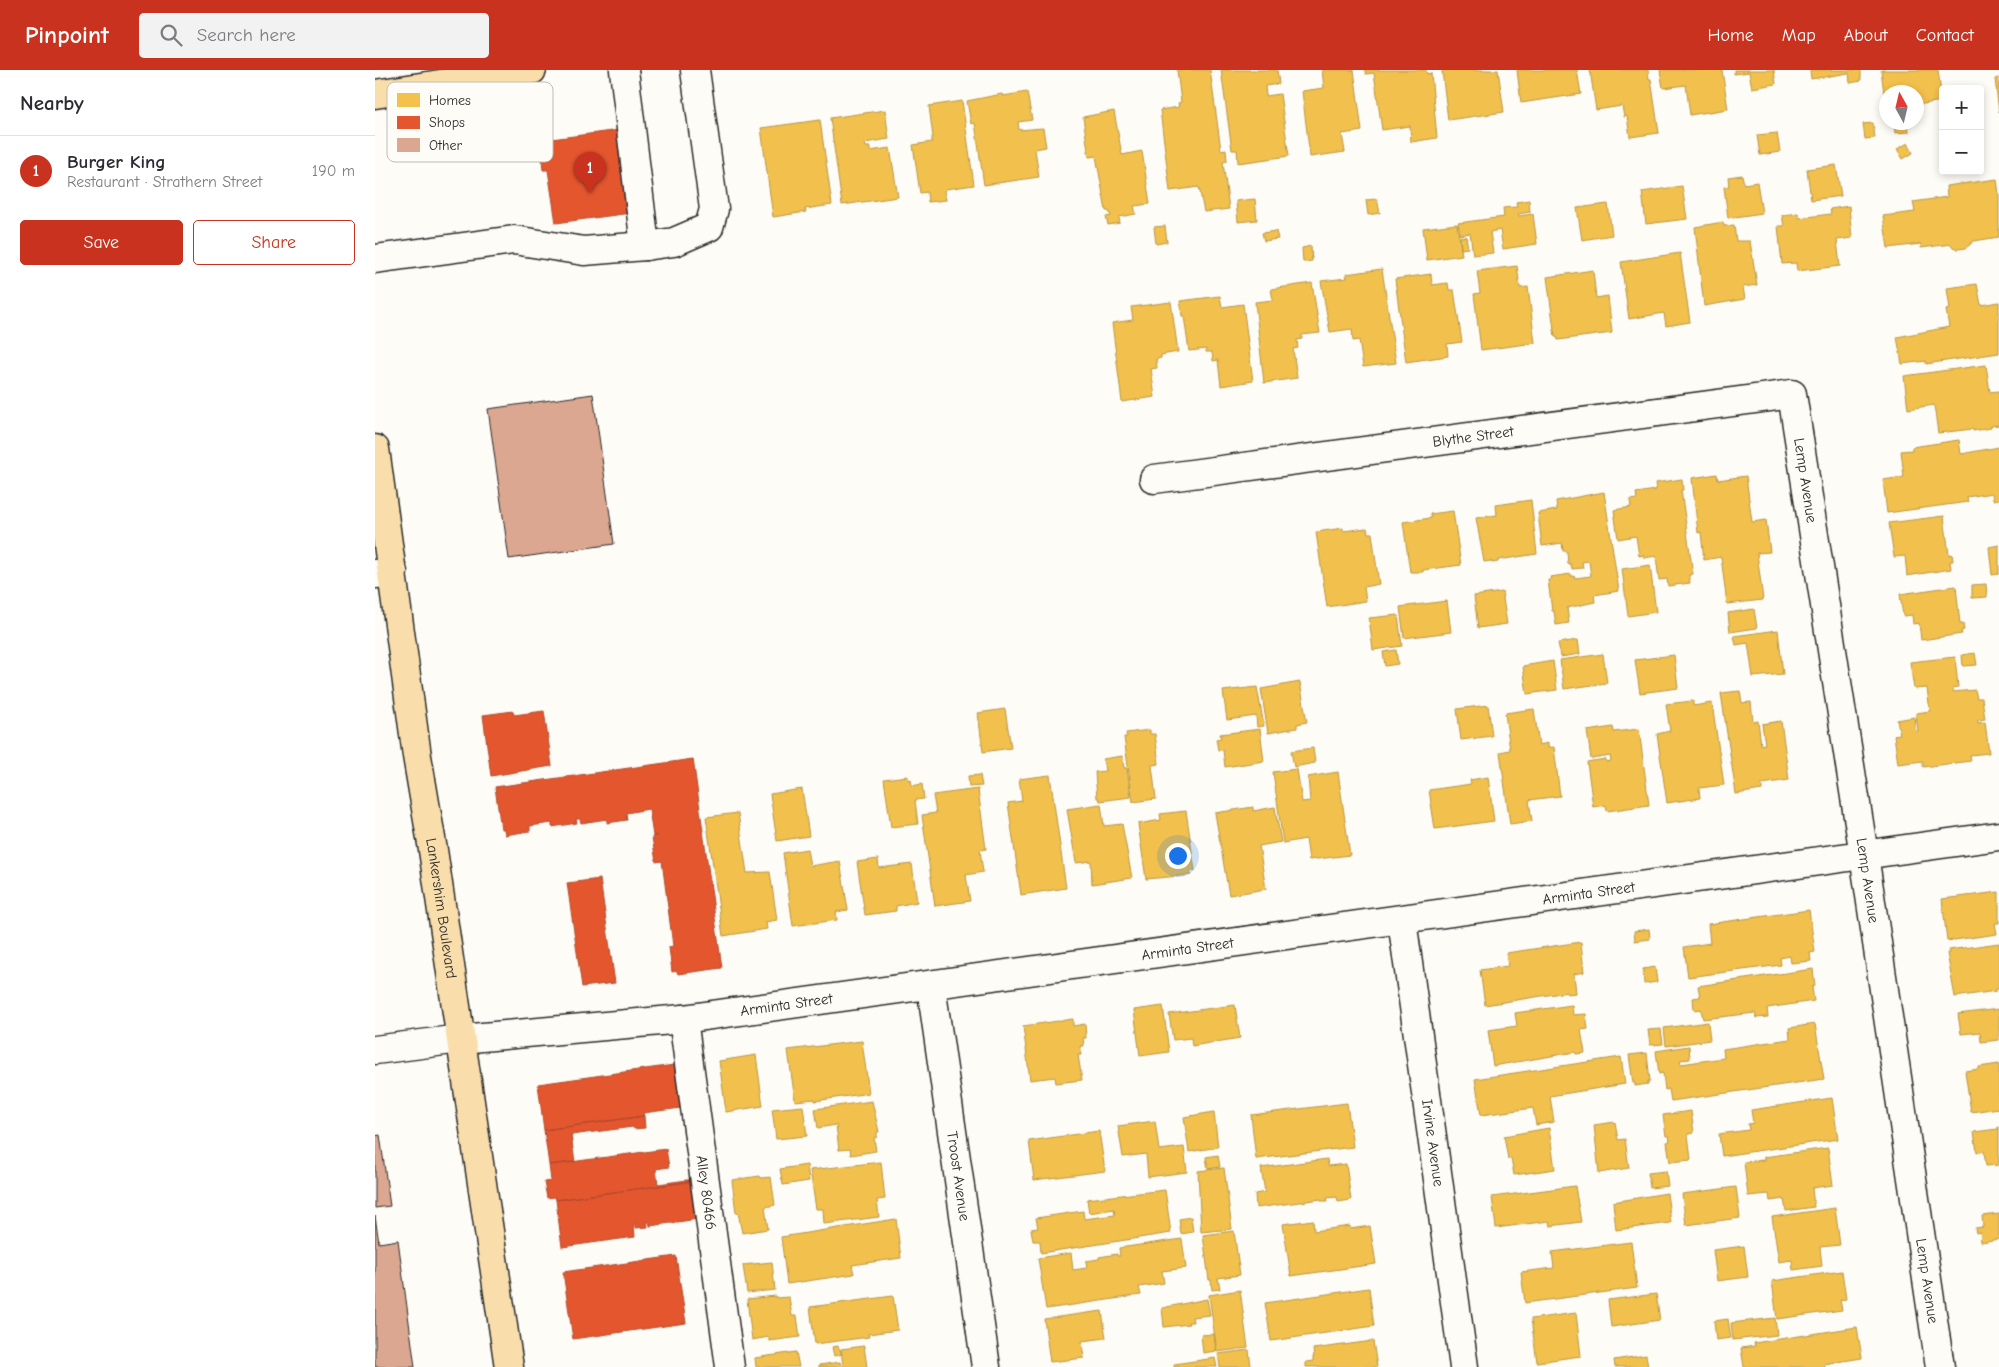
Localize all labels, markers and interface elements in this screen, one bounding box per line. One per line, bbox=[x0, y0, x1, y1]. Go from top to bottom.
search box bbox=[139, 13, 489, 58]
text: Pinpoint bbox=[25, 21, 109, 49]
icon: search bbox=[157, 21, 185, 49]
text: Search here bbox=[197, 24, 296, 46]
text: Home bbox=[1707, 25, 1754, 46]
text: Map bbox=[1782, 25, 1816, 46]
text: About bbox=[1844, 25, 1888, 46]
text: Contact bbox=[1916, 25, 1974, 46]
legend bbox=[387, 82, 553, 162]
north arrow bbox=[1879, 85, 1924, 130]
map controls bbox=[1939, 85, 1984, 175]
button: + bbox=[1939, 85, 1984, 130]
text: Nearby bbox=[20, 91, 84, 115]
text: Homes bbox=[429, 92, 471, 109]
text: Shops bbox=[429, 114, 465, 131]
button: − bbox=[1939, 130, 1984, 175]
text: Other bbox=[429, 137, 463, 154]
text: Burger King bbox=[67, 151, 166, 173]
pin: 1 bbox=[574, 152, 606, 193]
text: 1 bbox=[33, 162, 39, 180]
text: 190 m bbox=[312, 162, 355, 180]
text: Restaurant · Strathern Street bbox=[67, 173, 262, 191]
button: Save bbox=[20, 220, 183, 265]
button: Share bbox=[193, 220, 355, 265]
street label: Blythe Street bbox=[1431, 422, 1516, 451]
street label: Lemp Avenue bbox=[1790, 437, 1821, 525]
street label: Lankershim Boulevard bbox=[422, 837, 461, 980]
street label: Lemp Avenue bbox=[1852, 837, 1883, 925]
your location bbox=[1165, 843, 1191, 869]
street label: Arminta Street bbox=[1541, 878, 1637, 908]
street label: Arminta Street bbox=[1140, 933, 1236, 964]
street label: Arminta Street bbox=[739, 989, 834, 1020]
street label: Irvine Avenue bbox=[1418, 1098, 1448, 1188]
street label: Troost Avenue bbox=[943, 1130, 974, 1223]
street label: Alley 80466 bbox=[692, 1154, 720, 1231]
street label: Lemp Avenue bbox=[1912, 1237, 1943, 1325]

